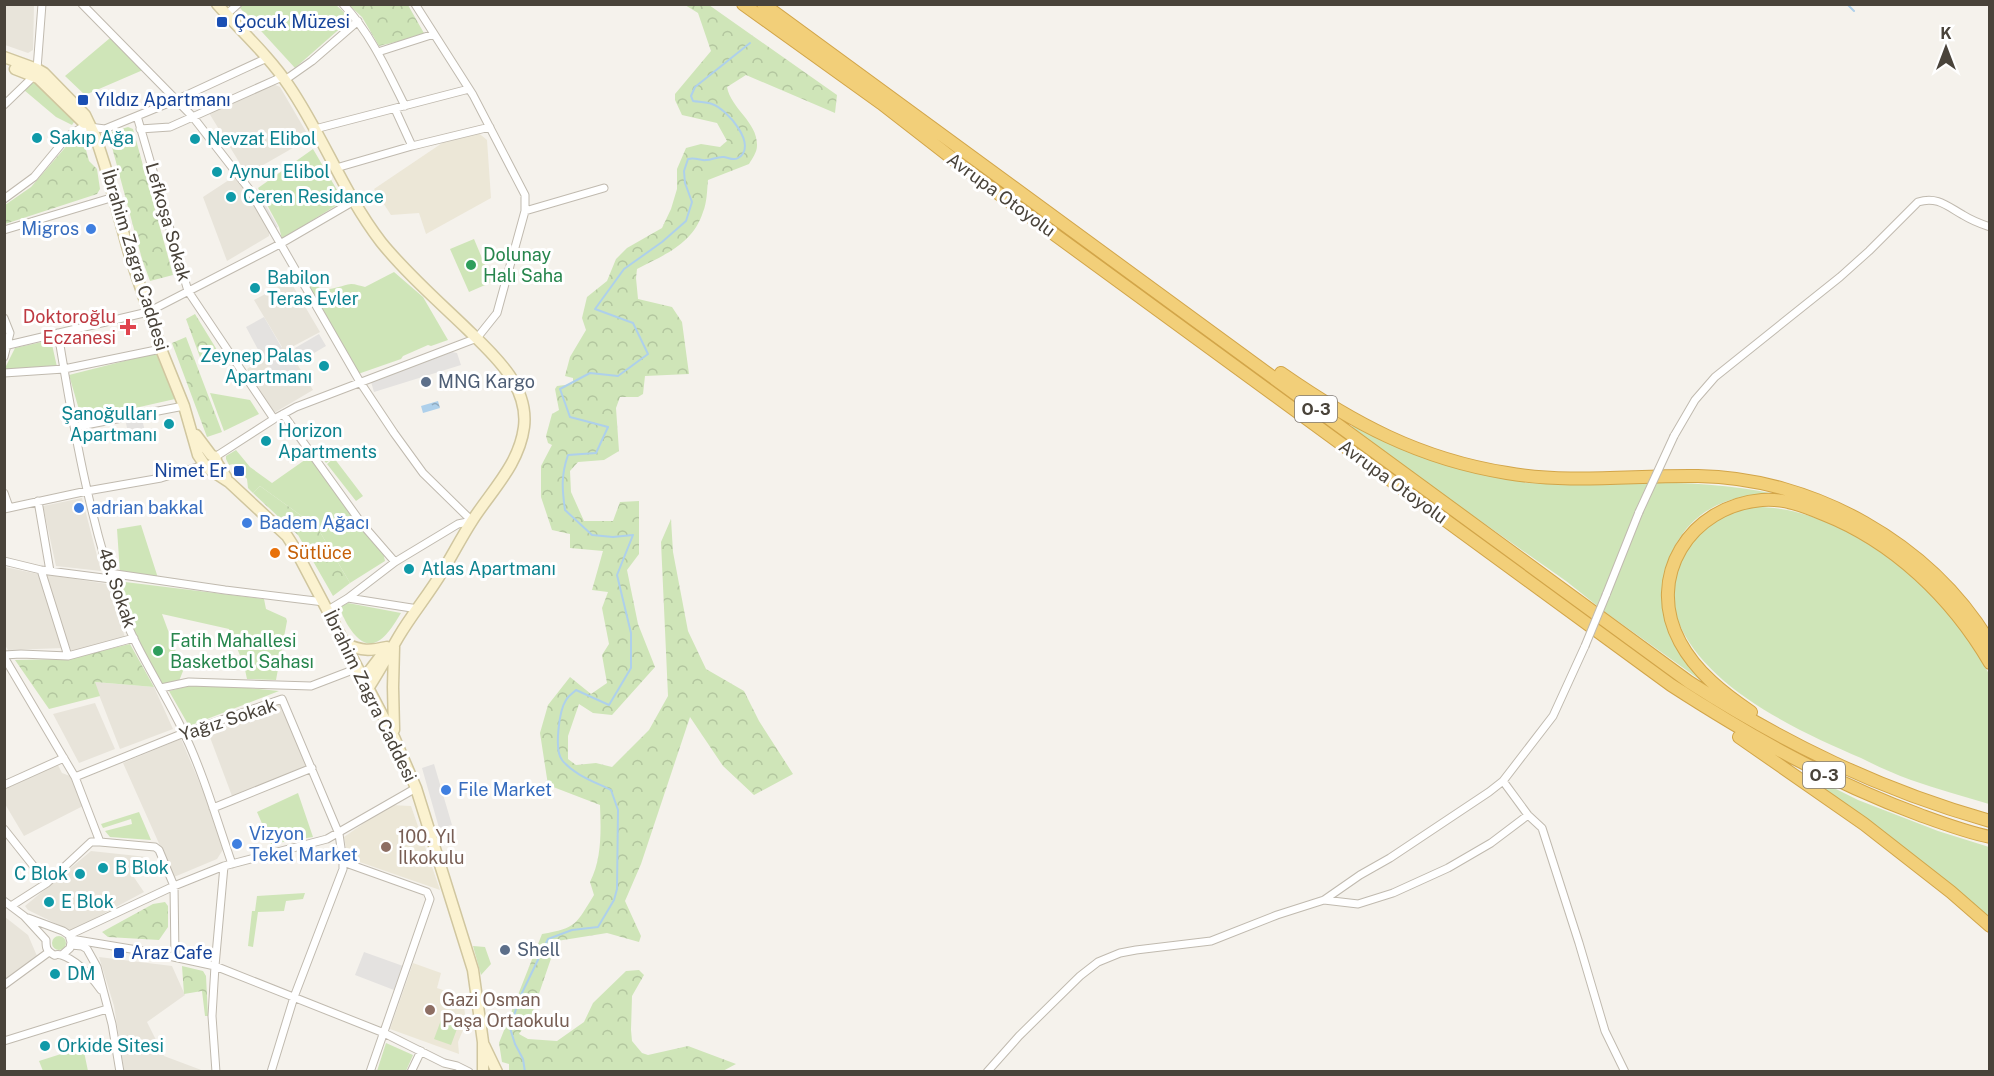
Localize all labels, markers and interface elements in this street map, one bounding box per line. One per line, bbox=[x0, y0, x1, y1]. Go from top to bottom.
place label: Çocuk Müzesi bbox=[234, 11, 350, 32]
marker: Çocuk Müzesi bbox=[215, 15, 229, 29]
north arrow bbox=[1916, 18, 1976, 78]
text: K bbox=[1940, 24, 1952, 43]
place label: Yıldız Apartmanı bbox=[95, 89, 231, 110]
marker: Yıldız Apartmanı bbox=[76, 93, 90, 107]
place label: Sakıp Ağa bbox=[49, 127, 134, 148]
place label: Nevzat Elibol bbox=[207, 128, 316, 149]
marker: Sakıp Ağa bbox=[30, 131, 44, 145]
marker: Nevzat Elibol bbox=[188, 132, 202, 146]
street label: Avrupa Otoyolu bbox=[943, 148, 1059, 241]
street label: Lefkoşa Sokak bbox=[142, 160, 195, 284]
place label: Aynur Elibol bbox=[229, 161, 330, 182]
marker: Aynur Elibol bbox=[210, 165, 224, 179]
street label: İbrahim Zagra Caddesi bbox=[98, 166, 174, 353]
place label: Ceren Residance bbox=[243, 186, 384, 207]
marker: Ceren Residance bbox=[224, 190, 238, 204]
place label: Migros bbox=[21, 218, 79, 239]
marker: Migros bbox=[84, 222, 98, 236]
place label: Dolunay Halı Saha bbox=[483, 244, 563, 286]
marker: Dolunay Halı Saha bbox=[464, 258, 478, 272]
place label: Babilon Teras Evler bbox=[267, 267, 359, 309]
marker: Babilon Teras Evler bbox=[248, 281, 262, 295]
place label: Doktoroğlu Eczanesi bbox=[23, 306, 116, 348]
marker: Doktoroğlu Eczanesi bbox=[121, 320, 135, 334]
place label: Zeynep Palas Apartmanı bbox=[200, 345, 312, 387]
marker: Zeynep Palas Apartmanı bbox=[317, 359, 331, 373]
place label: MNG Kargo bbox=[438, 371, 535, 392]
marker: MNG Kargo bbox=[419, 375, 433, 389]
road number: O-3 bbox=[1295, 396, 1337, 422]
place label: Şanoğulları Apartmanı bbox=[61, 403, 157, 445]
marker: Şanoğulları Apartmanı bbox=[162, 417, 176, 431]
place label: Horizon Apartments bbox=[278, 420, 377, 462]
marker: Horizon Apartments bbox=[259, 434, 273, 448]
street label: Avrupa Otoyolu bbox=[1335, 435, 1451, 528]
place label: Nimet Er bbox=[154, 460, 227, 481]
marker: Nimet Er bbox=[232, 464, 246, 478]
place label: adrian bakkal bbox=[91, 497, 204, 518]
marker: adrian bakkal bbox=[72, 501, 86, 515]
place label: Badem Ağacı bbox=[259, 512, 369, 533]
marker: Badem Ağacı bbox=[240, 516, 254, 530]
place label: Sütlüce bbox=[287, 542, 352, 563]
street label: 48. Sokak bbox=[94, 545, 141, 631]
marker: Sütlüce bbox=[268, 546, 282, 560]
place label: Atlas Apartmanı bbox=[421, 558, 556, 579]
marker: Atlas Apartmanı bbox=[402, 562, 416, 576]
street label: İbrahim Zagra Caddesi bbox=[320, 606, 422, 785]
place label: Fatih Mahallesi Basketbol Sahası bbox=[170, 630, 314, 672]
marker: Fatih Mahallesi Basketbol Sahası bbox=[151, 644, 165, 658]
street label: Yağız Sokak bbox=[177, 694, 279, 745]
road number: O-3 bbox=[1803, 762, 1845, 788]
place label: File Market bbox=[458, 779, 552, 800]
marker: File Market bbox=[439, 783, 453, 797]
place label: Vizyon Tekel Market bbox=[249, 823, 358, 865]
place label: 100. Yıl İlkokulu bbox=[398, 826, 464, 868]
marker: Vizyon Tekel Market bbox=[230, 837, 244, 851]
marker: 100. Yıl İlkokulu bbox=[379, 840, 393, 854]
place label: B Blok bbox=[115, 857, 169, 878]
marker: B Blok bbox=[96, 861, 110, 875]
place label: C Blok bbox=[14, 863, 68, 884]
marker: C Blok bbox=[73, 867, 87, 881]
place label: E Blok bbox=[61, 891, 114, 912]
marker: E Blok bbox=[42, 895, 56, 909]
place label: Shell bbox=[517, 939, 560, 960]
place label: Araz Cafe bbox=[131, 942, 213, 963]
marker: Shell bbox=[498, 943, 512, 957]
marker: Araz Cafe bbox=[112, 946, 126, 960]
place label: DM bbox=[67, 963, 95, 984]
marker: DM bbox=[48, 967, 62, 981]
place label: Gazi Osman Paşa Ortaokulu bbox=[442, 989, 570, 1031]
marker: Gazi Osman Paşa Ortaokulu bbox=[423, 1003, 437, 1017]
place label: Orkide Sitesi bbox=[57, 1035, 164, 1056]
marker: Orkide Sitesi bbox=[38, 1039, 52, 1053]

